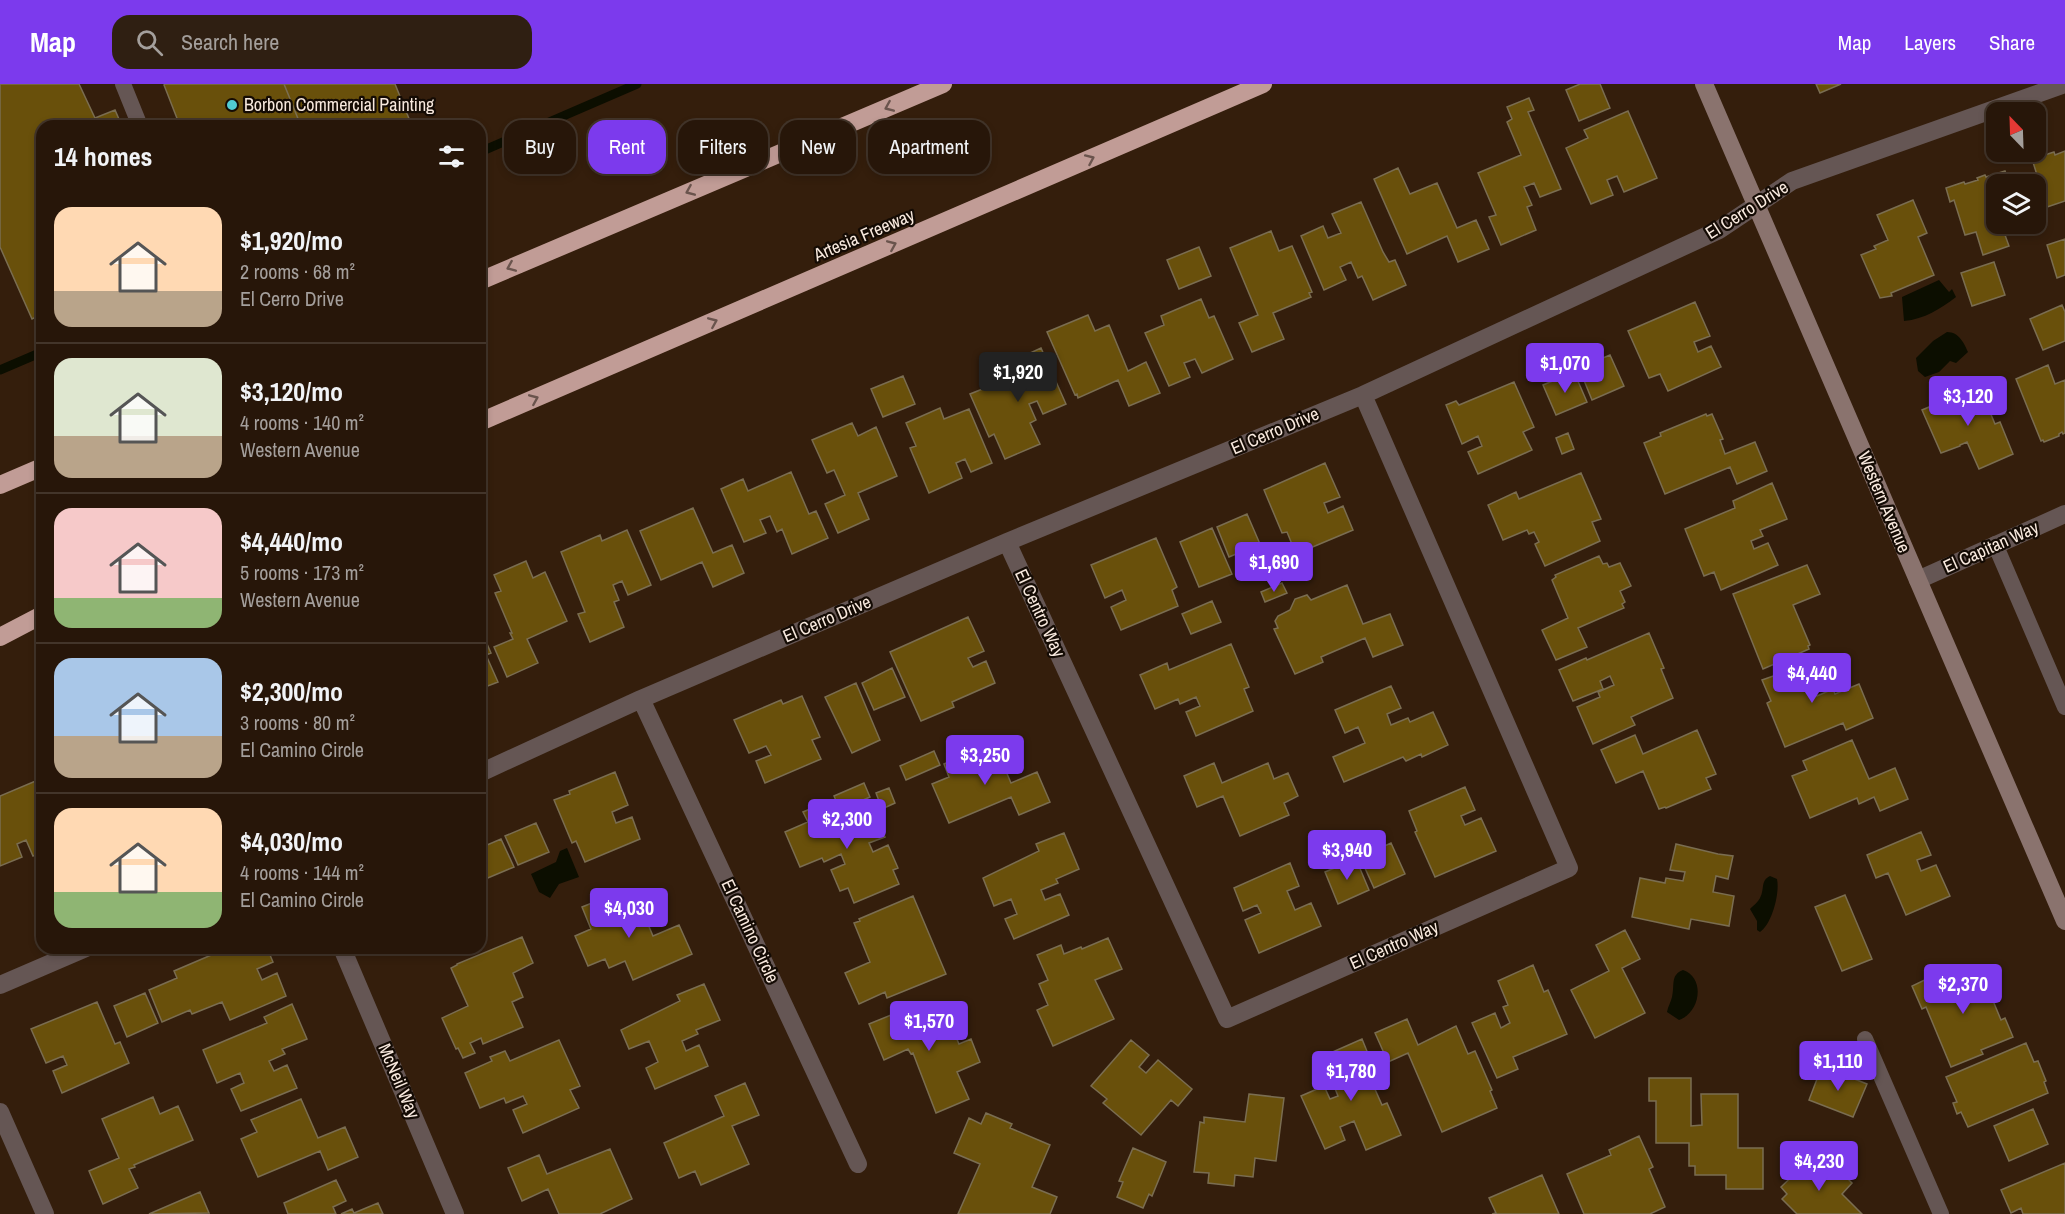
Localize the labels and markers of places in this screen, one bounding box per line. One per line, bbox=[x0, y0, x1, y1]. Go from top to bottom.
place label: Borbon Commercial Painting bbox=[244, 92, 435, 117]
marker: Borbon Commercial Painting bbox=[225, 98, 239, 112]
pin: $1,070 bbox=[1516, 343, 1614, 394]
pin: $1,920 bbox=[969, 352, 1067, 403]
pin: $3,120 bbox=[1919, 376, 2017, 427]
pin: $1,690 bbox=[1225, 542, 1323, 593]
pin: $4,440 bbox=[1763, 653, 1861, 704]
pin: $3,250 bbox=[936, 735, 1034, 786]
pin: $2,300 bbox=[798, 799, 896, 850]
pin: $3,940 bbox=[1298, 830, 1396, 881]
pin: $4,030 bbox=[580, 888, 678, 939]
pin: $2,370 bbox=[1914, 964, 2012, 1015]
pin: $1,570 bbox=[880, 1001, 978, 1052]
pin: $1,110 bbox=[1789, 1041, 1887, 1092]
pin: $1,780 bbox=[1302, 1051, 1400, 1102]
pin: $4,230 bbox=[1770, 1141, 1868, 1192]

